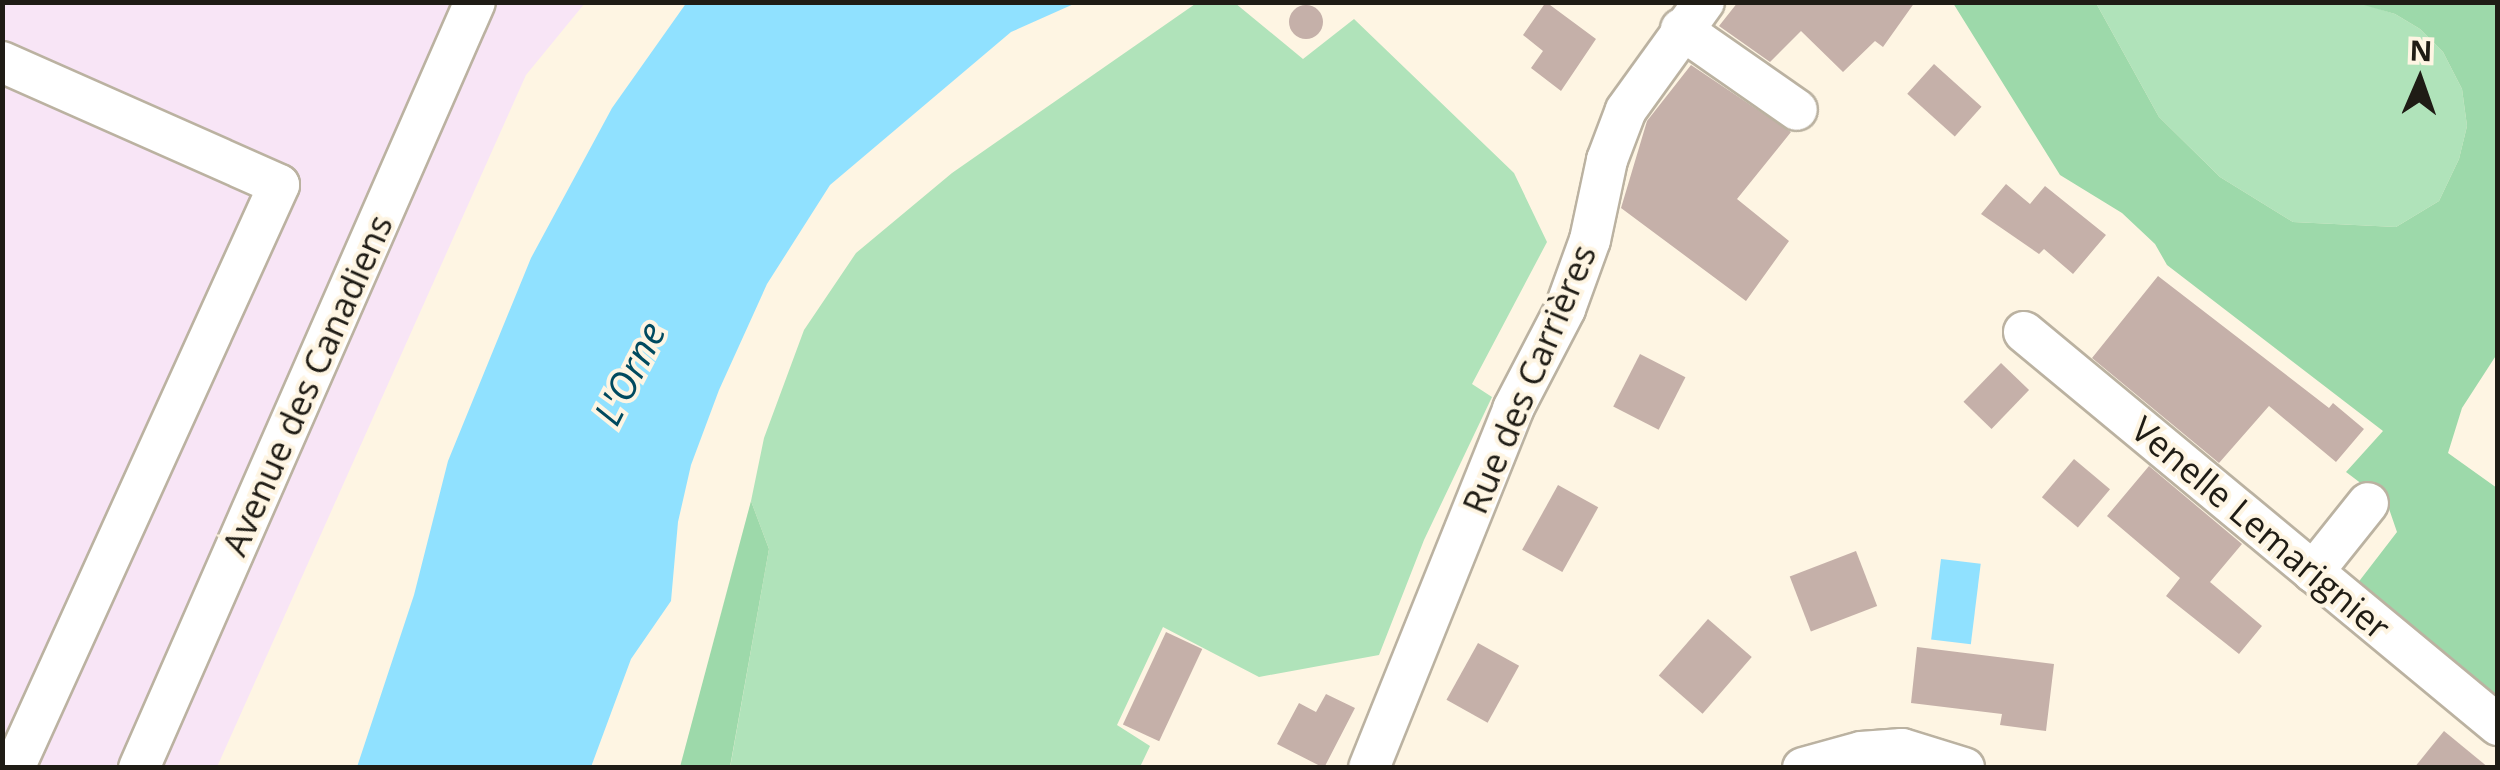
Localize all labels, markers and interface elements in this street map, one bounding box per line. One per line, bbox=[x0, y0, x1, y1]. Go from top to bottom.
north arrow bbox=[2370, 30, 2470, 130]
text: N bbox=[2409, 31, 2433, 69]
street label: Avenue des Canadiens bbox=[213, 208, 401, 562]
street label: Rue des Carrières bbox=[1453, 238, 1605, 520]
water label: L'Orne bbox=[584, 314, 674, 432]
street label: Venelle Lemarignier bbox=[2123, 408, 2399, 648]

